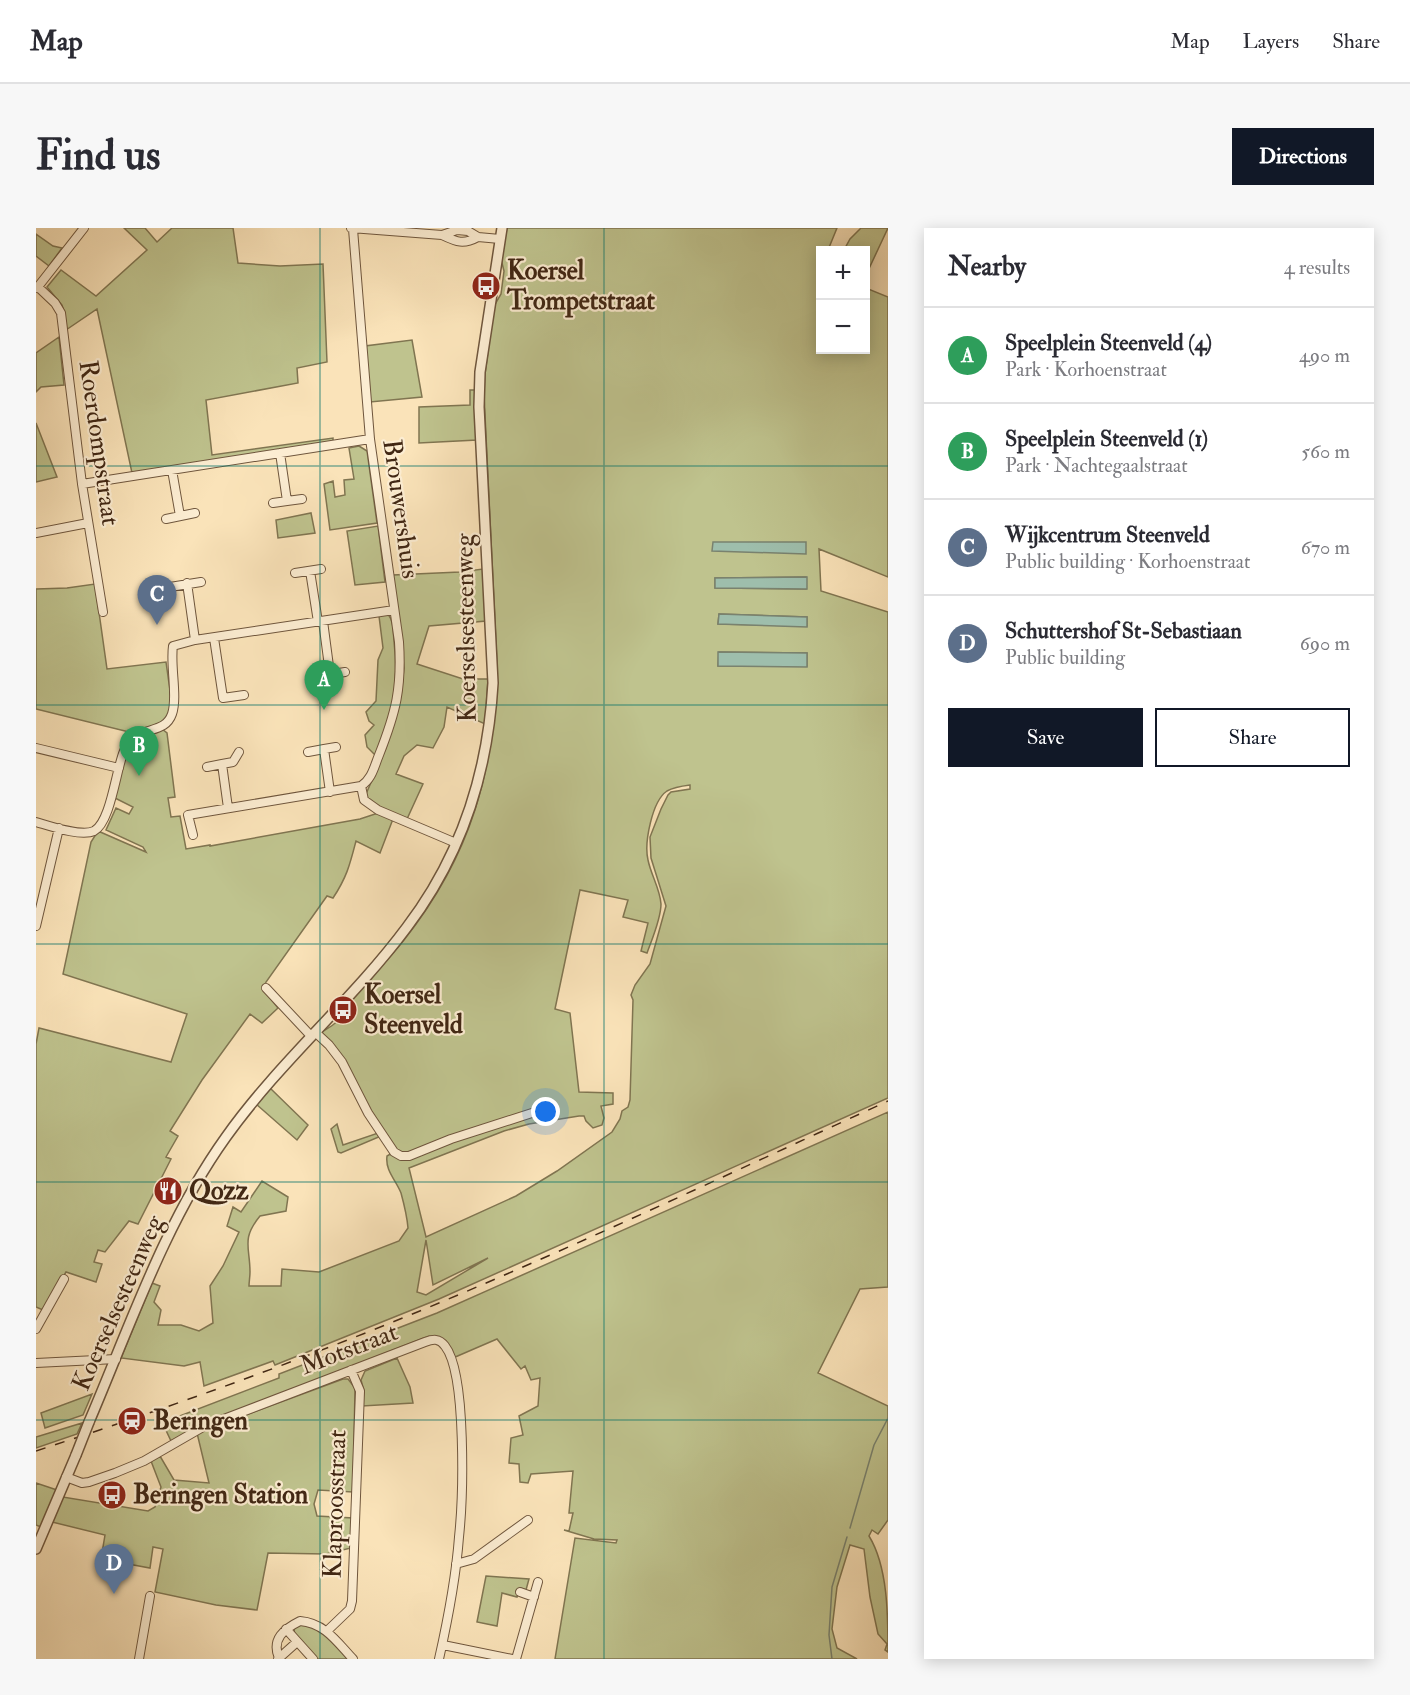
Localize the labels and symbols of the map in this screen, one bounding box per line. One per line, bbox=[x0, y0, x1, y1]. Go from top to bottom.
place label: Koersel Trompetstraat bbox=[506, 255, 656, 318]
bus stop icon: Koersel Trompetstraat bbox=[470, 270, 502, 302]
street label: Roerdompstraat bbox=[71, 358, 126, 528]
street label: Brouwershuis bbox=[375, 437, 427, 581]
street label: Koerselsesteenweg bbox=[448, 532, 484, 723]
pin: C bbox=[138, 576, 176, 625]
pin: A bbox=[304, 660, 344, 710]
pin: B bbox=[120, 726, 158, 776]
place label: Koersel Steenveld bbox=[364, 979, 463, 1041]
bus stop icon: Koersel Steenveld bbox=[327, 994, 359, 1026]
your location bbox=[531, 1097, 560, 1126]
restaurant icon: Qozz bbox=[152, 1175, 184, 1207]
place label: Qozz bbox=[189, 1175, 249, 1207]
street label: Koerselsesteenweg bbox=[65, 1209, 171, 1396]
street label: Motstraat bbox=[295, 1316, 403, 1382]
station icon: Beringen bbox=[116, 1405, 148, 1437]
place label: Beringen bbox=[153, 1405, 249, 1438]
street label: Klaproosstraat bbox=[316, 1429, 355, 1579]
bus stop icon: Beringen Station bbox=[96, 1479, 128, 1511]
place label: Beringen Station bbox=[133, 1479, 309, 1512]
pin: D bbox=[94, 1544, 134, 1594]

